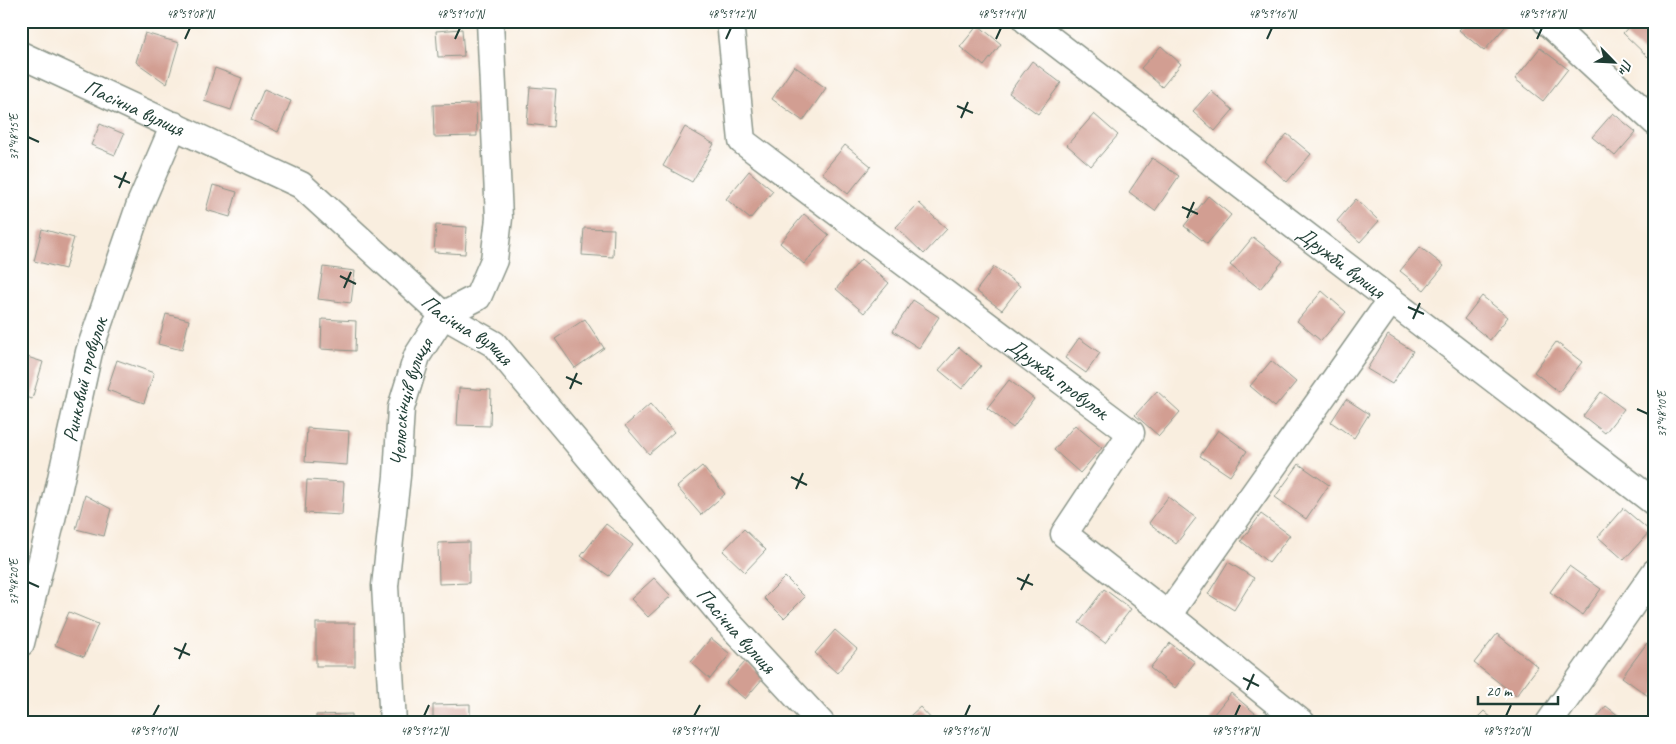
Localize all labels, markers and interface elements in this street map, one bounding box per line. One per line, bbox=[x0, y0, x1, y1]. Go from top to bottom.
text: 48°59'08"N bbox=[166, 6, 215, 22]
text: 48°59'10"N bbox=[436, 6, 485, 22]
text: 48°59'12"N bbox=[707, 6, 756, 22]
text: 48°59'14"N bbox=[977, 6, 1026, 22]
text: 48°59'16"N bbox=[1248, 6, 1297, 22]
text: 48°59'18"N bbox=[1518, 6, 1567, 22]
north arrow bbox=[1588, 38, 1638, 88]
text: Пн bbox=[1614, 57, 1636, 78]
street label: Пасічна вулиця bbox=[80, 73, 190, 143]
text: 37°48'15"E bbox=[6, 112, 22, 160]
street label: Дружби вулиця bbox=[1292, 220, 1391, 305]
street label: Пасічна вулиця bbox=[416, 289, 520, 372]
street label: Ринковий провулок bbox=[56, 312, 114, 444]
street label: Челюскінців вулиця bbox=[385, 331, 439, 467]
street label: Дружби провулок bbox=[1002, 332, 1116, 426]
text: 37°48'10"E bbox=[1654, 389, 1670, 437]
text: 37°48'20"E bbox=[6, 557, 22, 605]
street label: Пасічна вулиця bbox=[691, 582, 783, 680]
scale bar bbox=[1478, 674, 1558, 706]
text: 20 m bbox=[1486, 682, 1513, 701]
text: 48°59'10"N bbox=[129, 723, 178, 739]
text: 48°59'12"N bbox=[400, 723, 449, 739]
text: 48°59'14"N bbox=[670, 723, 719, 739]
text: 48°59'16"N bbox=[941, 723, 990, 739]
text: 48°59'18"N bbox=[1211, 723, 1260, 739]
text: 48°59'20"N bbox=[1482, 723, 1531, 739]

